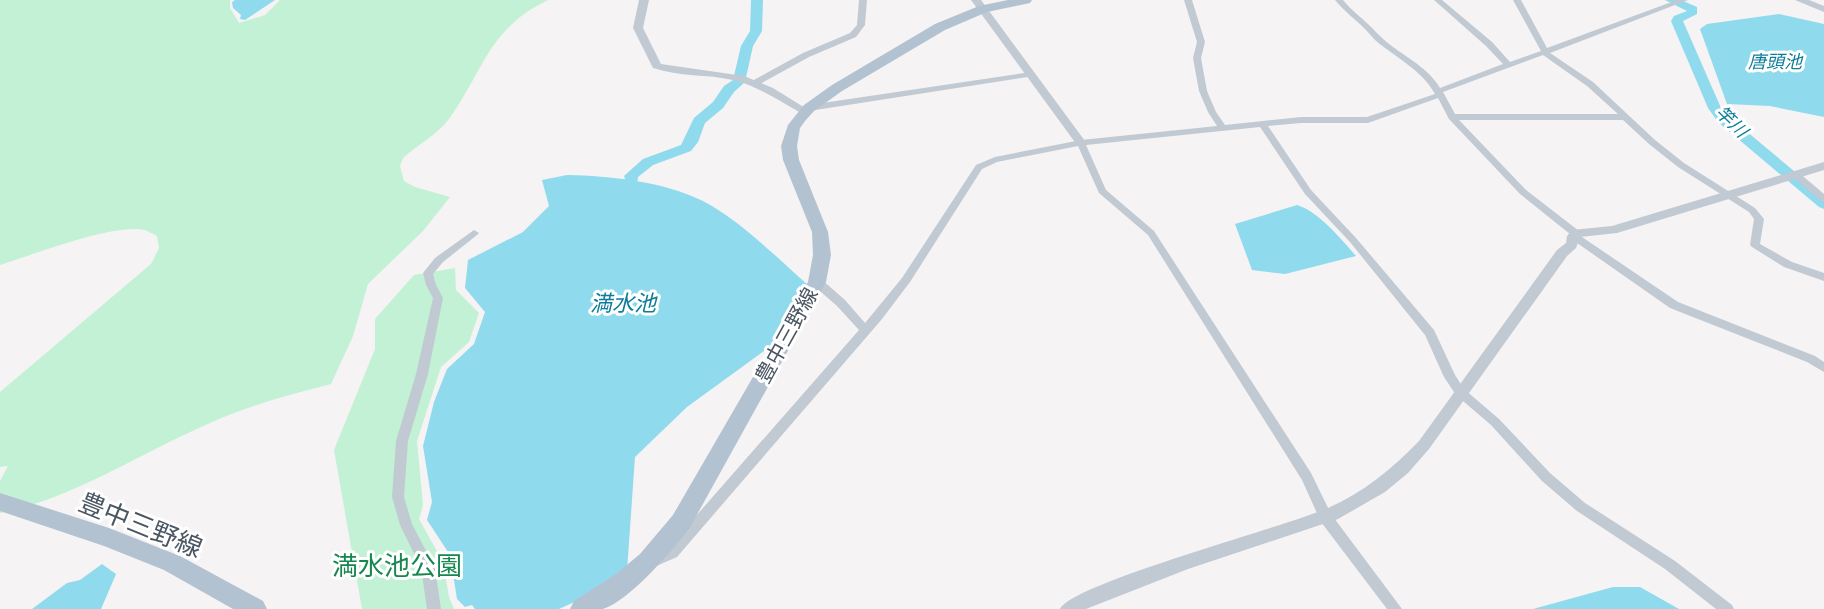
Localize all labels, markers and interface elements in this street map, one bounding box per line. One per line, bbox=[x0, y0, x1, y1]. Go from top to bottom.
water label: 唐頭池 bbox=[1748, 49, 1804, 73]
water label: 竿川 bbox=[1711, 100, 1755, 144]
street label: 豊中三野線 bbox=[748, 282, 824, 388]
water label: 満水池 bbox=[590, 288, 658, 318]
street label: 豊中三野線 bbox=[74, 483, 208, 565]
park label: 満水池公園 bbox=[332, 547, 462, 583]

